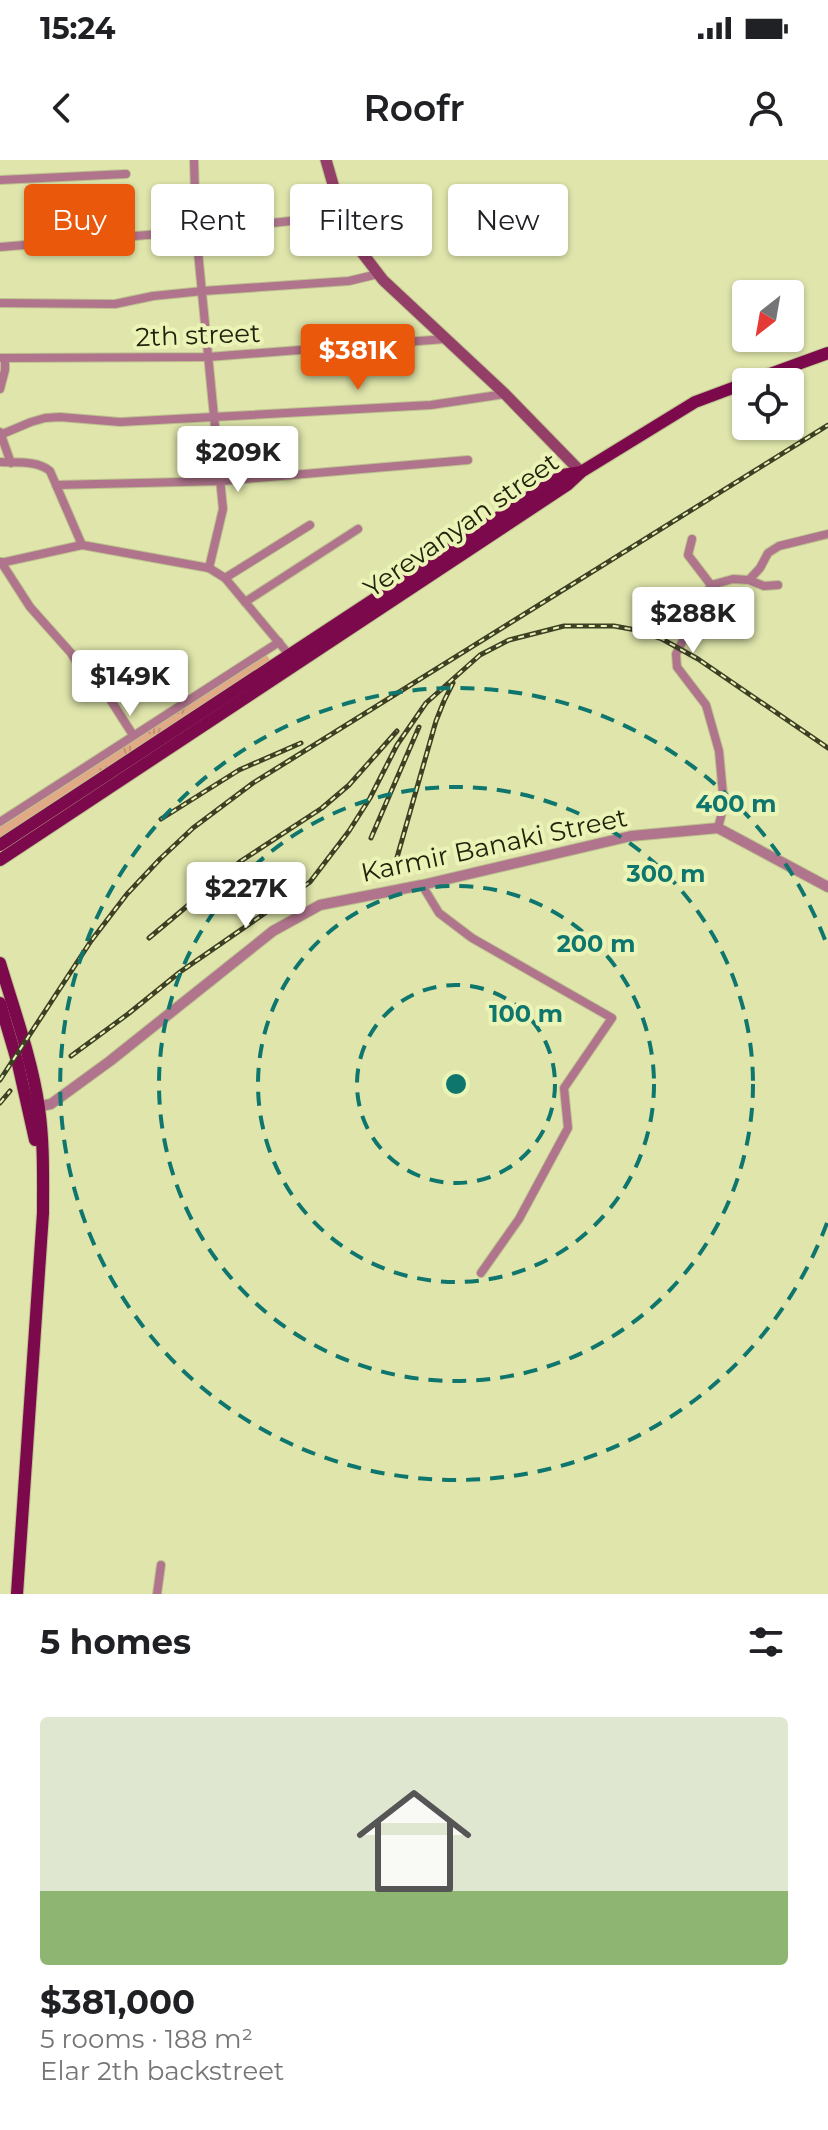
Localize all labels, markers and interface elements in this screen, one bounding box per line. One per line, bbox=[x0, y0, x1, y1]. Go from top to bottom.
text: 15:24 bbox=[40, 10, 116, 47]
icon: back bbox=[40, 86, 84, 130]
text: Roofr bbox=[363, 86, 465, 130]
icon: person bbox=[744, 86, 788, 130]
chip: Buy bbox=[24, 184, 135, 256]
chip: Rent bbox=[151, 184, 274, 256]
chip: Filters bbox=[290, 184, 432, 256]
chip: New bbox=[448, 184, 568, 256]
north arrow bbox=[732, 280, 804, 352]
map controls bbox=[732, 280, 804, 440]
street label: 2th street bbox=[135, 317, 261, 353]
pin: $381K bbox=[302, 324, 414, 392]
text: $381K bbox=[319, 334, 397, 366]
button: locate bbox=[732, 368, 804, 440]
pin: $209K bbox=[182, 426, 294, 494]
text: $209K bbox=[195, 436, 281, 468]
street label: Yerevanyan street bbox=[357, 446, 565, 604]
pin: $288K bbox=[637, 587, 749, 655]
text: $288K bbox=[650, 597, 736, 629]
pin: $149K bbox=[74, 650, 186, 718]
text: $149K bbox=[90, 660, 170, 692]
text: 400 m bbox=[695, 789, 777, 818]
street label: Karmir Banaki Street bbox=[358, 801, 630, 889]
text: 300 m bbox=[626, 859, 705, 888]
pin: $227K bbox=[190, 862, 302, 930]
text: $227K bbox=[205, 872, 287, 904]
text: 200 m bbox=[557, 929, 635, 958]
text: 100 m bbox=[489, 999, 563, 1028]
centre of rings bbox=[442, 1070, 470, 1098]
icon: filters bbox=[744, 1620, 788, 1664]
text: 5 homes bbox=[40, 1621, 191, 1663]
icon: home bbox=[342, 1769, 486, 1913]
text: $381,000 bbox=[40, 1981, 195, 2023]
text: 5 rooms · 188 m² bbox=[40, 2023, 253, 2055]
text: Elar 2th backstreet bbox=[40, 2055, 284, 2087]

